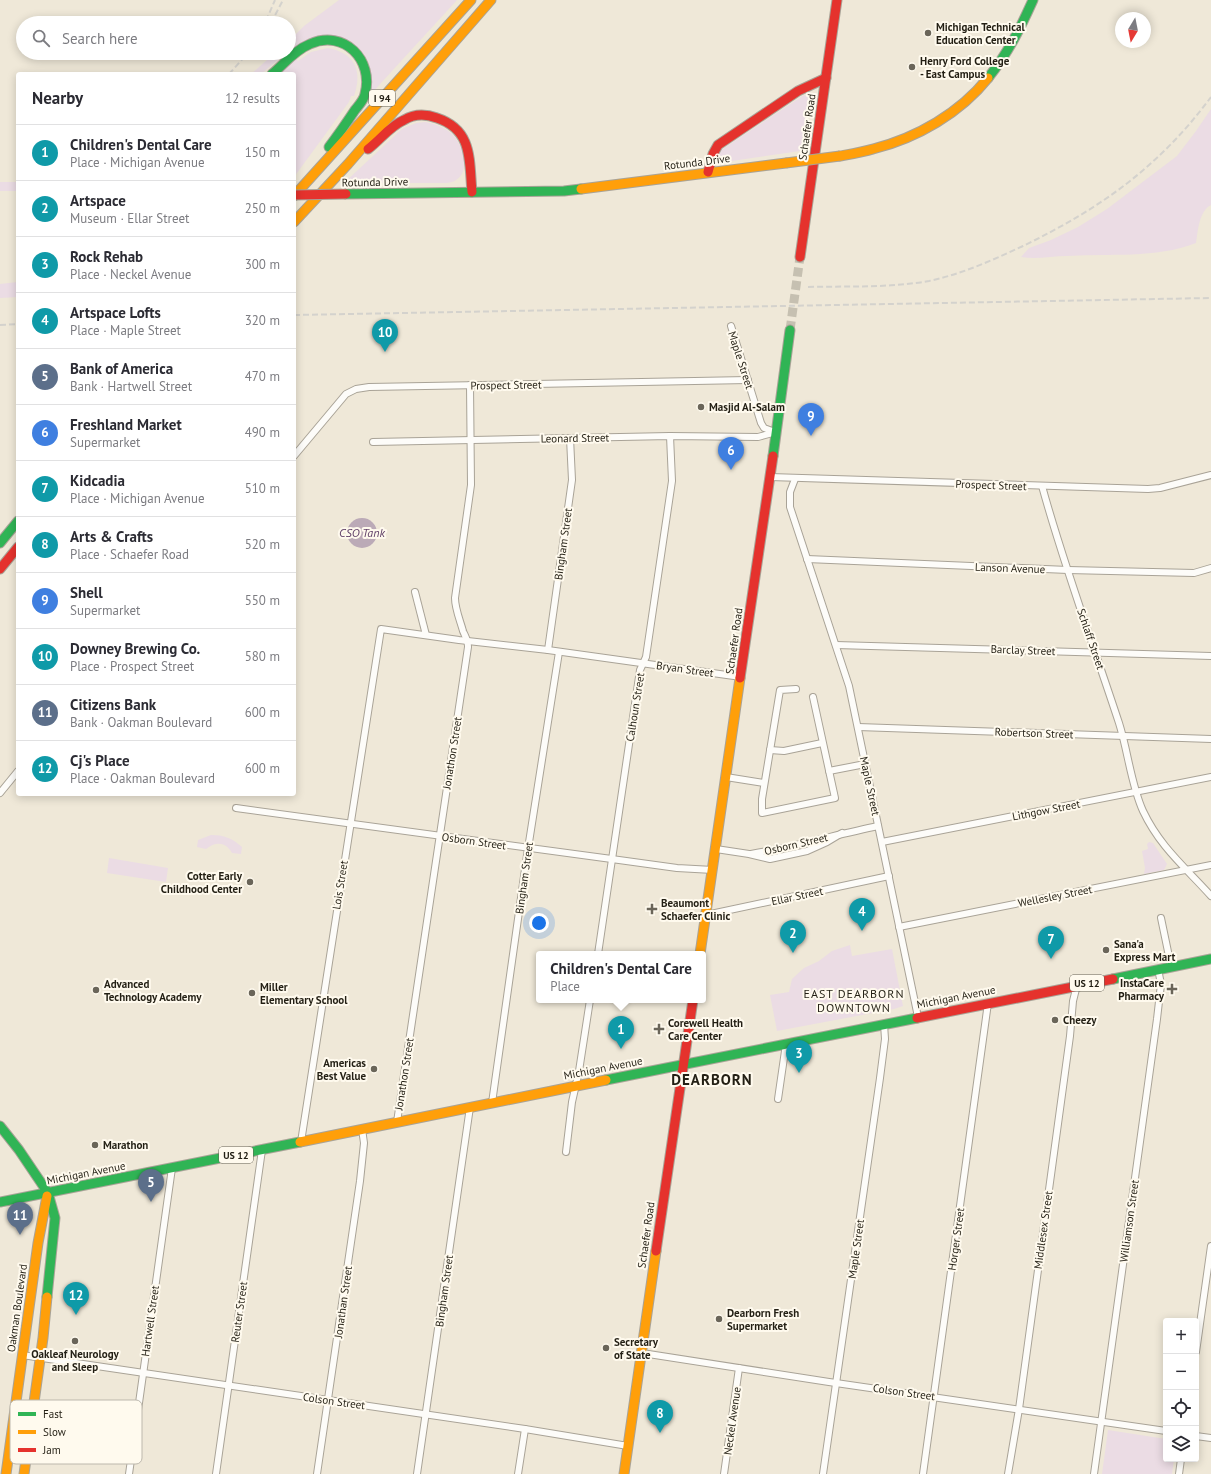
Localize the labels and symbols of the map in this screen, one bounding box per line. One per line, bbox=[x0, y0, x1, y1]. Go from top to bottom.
north arrow bbox=[1115, 12, 1151, 48]
place label: Michigan Technical Education Center bbox=[936, 20, 1026, 47]
marker: Michigan Technical Education Center bbox=[923, 28, 933, 38]
place label: Henry Ford College - East Campus bbox=[920, 54, 1010, 81]
marker: Henry Ford College - East Campus bbox=[907, 62, 917, 72]
road number: I 94 bbox=[369, 90, 395, 106]
street label: Schaefer Road bbox=[795, 93, 819, 161]
street label: Rotunda Drive bbox=[663, 151, 731, 173]
street label: Rotunda Drive bbox=[342, 174, 409, 190]
pin: 10 bbox=[372, 319, 398, 352]
street label: Maple Street bbox=[725, 329, 757, 391]
street label: Prospect Street bbox=[470, 377, 542, 393]
place label: Masjid Al-Salam bbox=[709, 400, 785, 414]
marker: Masjid Al-Salam bbox=[696, 402, 706, 412]
pin: 9 bbox=[798, 403, 824, 436]
street label: Leonard Street bbox=[541, 430, 610, 446]
pin: 6 bbox=[718, 437, 744, 470]
street label: Prospect Street bbox=[955, 477, 1027, 493]
street label: Bingham Street bbox=[551, 507, 575, 581]
water label: CSO Tank bbox=[339, 525, 385, 540]
street label: Lanson Avenue bbox=[975, 560, 1046, 576]
street label: Schaefer Road bbox=[722, 607, 746, 675]
street label: Schlaff Street bbox=[1074, 607, 1108, 672]
street label: Barclay Street bbox=[990, 642, 1056, 658]
street label: Bryan Street bbox=[655, 658, 715, 680]
street label: Calhoun Street bbox=[623, 671, 647, 742]
street label: Jonathon Street bbox=[439, 715, 465, 791]
street label: Robertson Street bbox=[994, 725, 1074, 741]
street label: Maple Street bbox=[857, 755, 883, 817]
street label: Lithgow Street bbox=[1011, 797, 1081, 823]
street label: Osborn Street bbox=[441, 830, 507, 852]
street label: Osborn Street bbox=[763, 830, 829, 858]
street label: Bingham Street bbox=[512, 841, 536, 915]
street label: Lois Street bbox=[329, 859, 351, 911]
place label: Cotter Early Childhood Center bbox=[161, 869, 243, 896]
marker: Cotter Early Childhood Center bbox=[245, 877, 255, 887]
street label: Wellesley Street bbox=[1017, 882, 1094, 910]
street label: Ellar Street bbox=[770, 884, 824, 908]
place label: Beaumont Schaefer Clinic bbox=[661, 896, 730, 923]
pin: 4 bbox=[849, 898, 875, 931]
marker: Beaumont Schaefer Clinic bbox=[646, 903, 658, 915]
your location bbox=[529, 913, 549, 933]
pin: 2 bbox=[780, 920, 806, 953]
pin: 7 bbox=[1038, 926, 1064, 959]
place label: Sana'a Express Mart bbox=[1114, 937, 1175, 964]
marker: Sana'a Express Mart bbox=[1101, 945, 1111, 955]
road number: US 12 bbox=[1070, 975, 1104, 991]
place label: InstaCare Pharmacy bbox=[1118, 976, 1165, 1003]
place label: Advanced Technology Academy bbox=[104, 977, 202, 1004]
place label: Miller Elementary School bbox=[260, 980, 348, 1007]
street label: Michigan Avenue bbox=[915, 982, 997, 1011]
marker: InstaCare Pharmacy bbox=[1167, 984, 1177, 994]
marker: Advanced Technology Academy bbox=[91, 985, 101, 995]
district label: EAST DEARBORN DOWNTOWN bbox=[803, 986, 905, 1015]
marker: Miller Elementary School bbox=[247, 988, 257, 998]
place label: Cheezy bbox=[1063, 1013, 1097, 1027]
marker: Cheezy bbox=[1050, 1015, 1060, 1025]
pin: 1 bbox=[608, 1016, 634, 1049]
place label: Corewell Health Care Center bbox=[668, 1016, 743, 1043]
marker: Corewell Health Care Center bbox=[653, 1023, 665, 1035]
street label: Jonathon Street bbox=[391, 1036, 417, 1112]
pin: 3 bbox=[786, 1040, 812, 1073]
street label: Michigan Avenue bbox=[562, 1053, 644, 1082]
place label: Americas Best Value bbox=[317, 1056, 366, 1083]
marker: Americas Best Value bbox=[369, 1064, 379, 1074]
district label: DEARBORN bbox=[671, 1070, 753, 1089]
place label: Marathon bbox=[103, 1138, 148, 1152]
marker: Marathon bbox=[90, 1140, 100, 1150]
road number: US 12 bbox=[219, 1147, 253, 1163]
street label: Michigan Avenue bbox=[45, 1158, 127, 1187]
pin: 5 bbox=[138, 1169, 164, 1202]
street label: Williamson Street bbox=[1116, 1178, 1142, 1263]
street label: Middlesex Street bbox=[1031, 1190, 1055, 1270]
street label: Schaefer Road bbox=[634, 1201, 658, 1269]
pin: 11 bbox=[7, 1202, 33, 1235]
street label: Horger Street bbox=[945, 1206, 967, 1271]
street label: Maple Street bbox=[845, 1218, 867, 1280]
street label: Bingham Street bbox=[432, 1254, 456, 1328]
street label: Oakman Boulevard bbox=[4, 1263, 30, 1353]
street label: Jonathan Street bbox=[331, 1265, 355, 1340]
street label: Reuter Street bbox=[228, 1280, 250, 1343]
pin: 12 bbox=[63, 1282, 89, 1315]
street label: Hartwell Street bbox=[138, 1284, 162, 1357]
place label: Dearborn Fresh Supermarket bbox=[727, 1306, 799, 1333]
marker: Dearborn Fresh Supermarket bbox=[714, 1314, 724, 1324]
place label: Secretary of State bbox=[614, 1335, 659, 1362]
marker: Oakleaf Neurology and Sleep bbox=[70, 1336, 80, 1346]
marker: Secretary of State bbox=[601, 1343, 611, 1353]
place label: Oakleaf Neurology and Sleep bbox=[31, 1347, 120, 1374]
street label: Colson Street bbox=[872, 1381, 936, 1403]
street label: Neckel Avenue bbox=[720, 1386, 744, 1456]
street label: Colson Street bbox=[302, 1390, 366, 1412]
legend bbox=[10, 1400, 142, 1464]
pin: 8 bbox=[647, 1400, 673, 1433]
text: Fast bbox=[43, 1407, 63, 1421]
text: Slow bbox=[43, 1425, 66, 1439]
text: Jam bbox=[42, 1443, 61, 1457]

